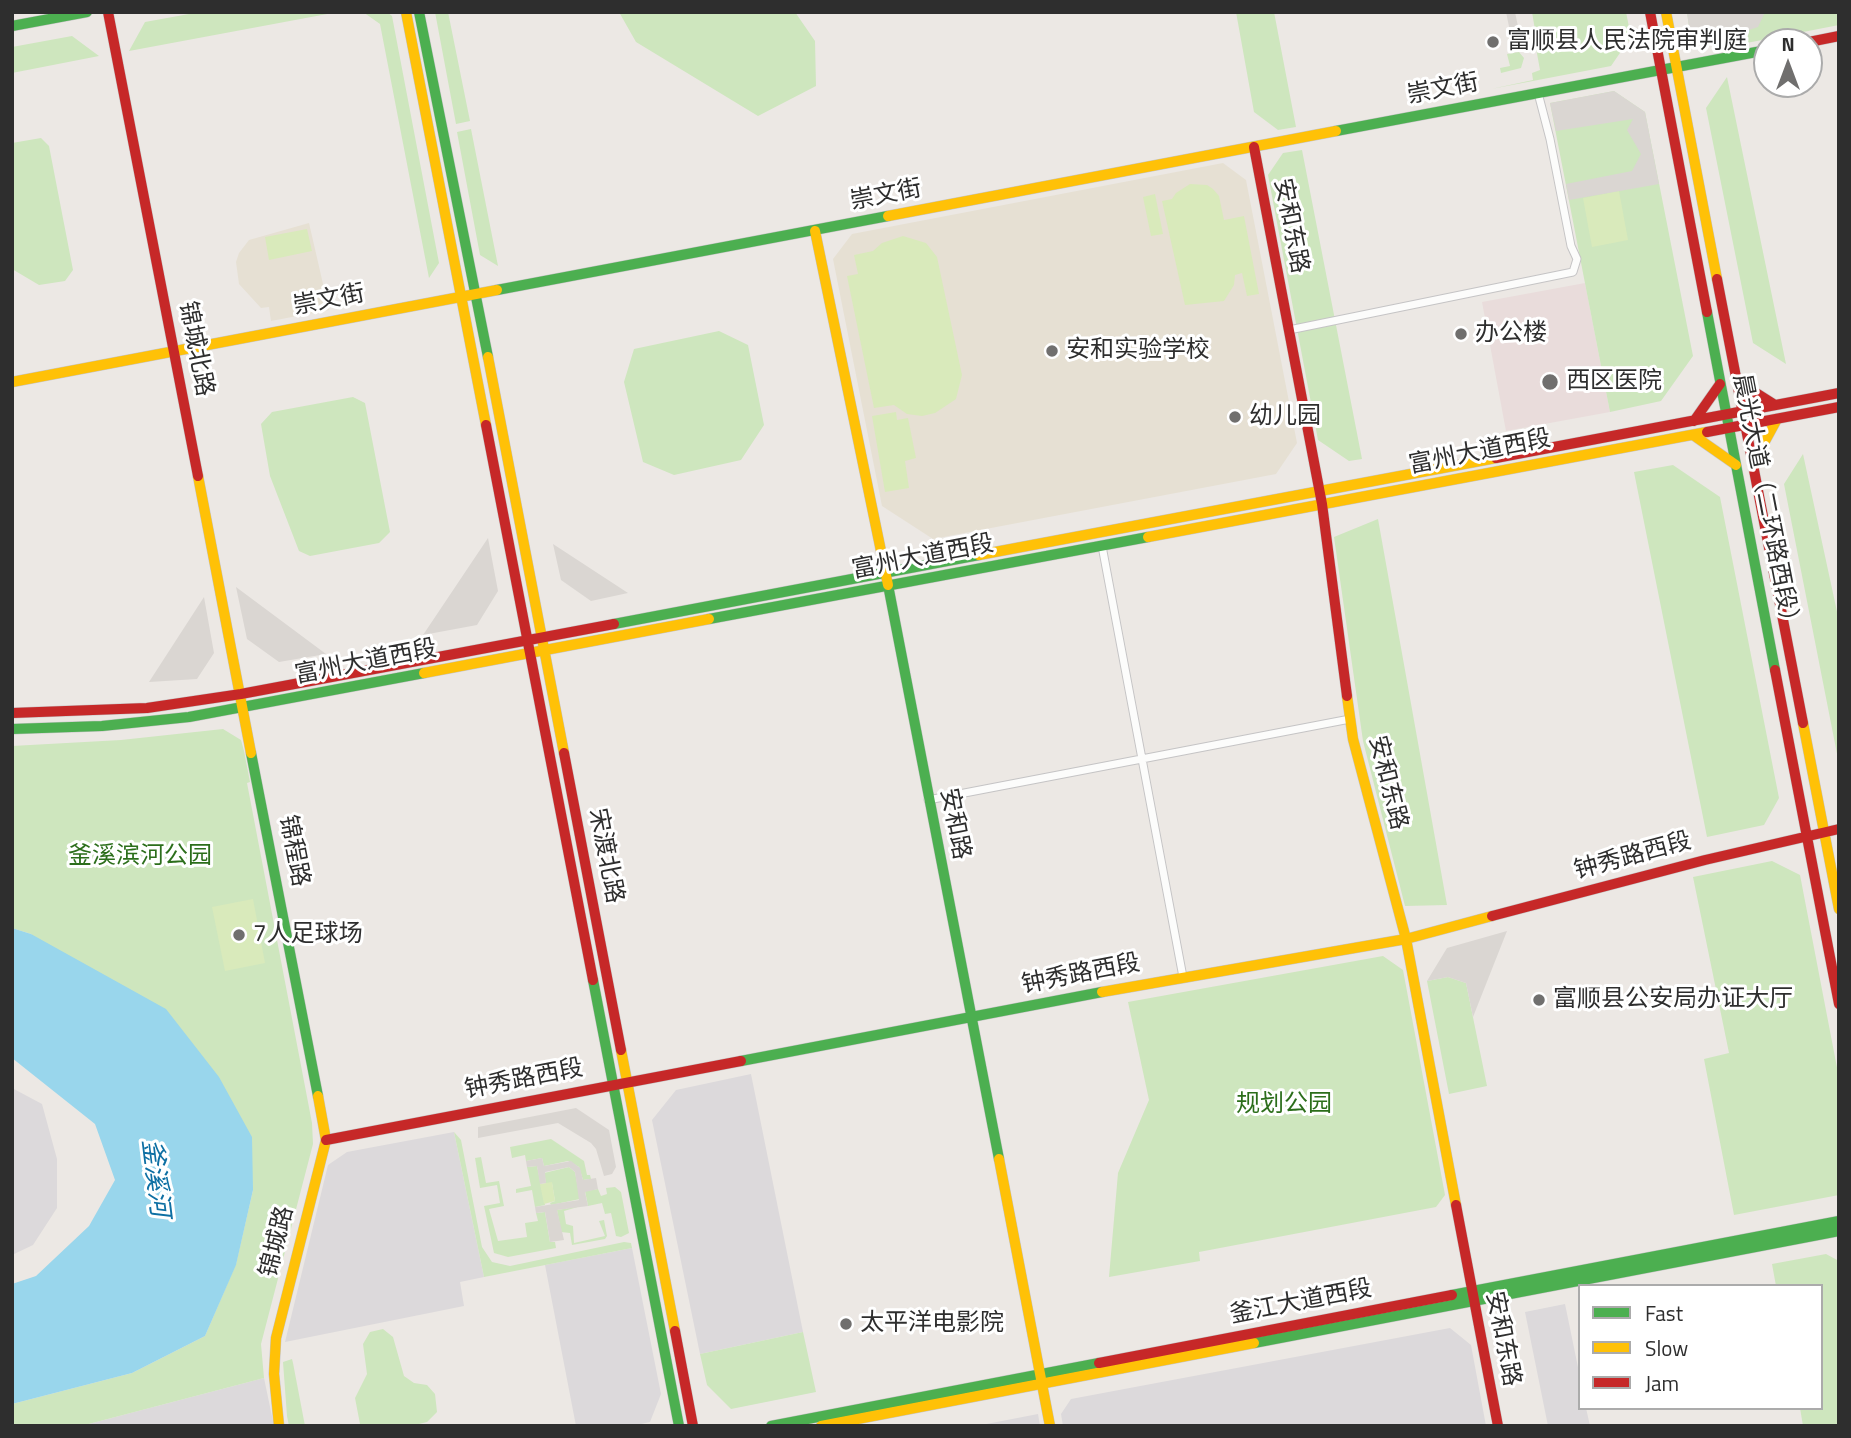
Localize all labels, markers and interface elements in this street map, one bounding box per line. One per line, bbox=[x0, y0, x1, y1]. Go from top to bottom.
place label: 富顺县人民法院审判庭 bbox=[1507, 28, 1747, 56]
north arrow bbox=[1753, 28, 1823, 98]
text: N bbox=[1781, 29, 1795, 58]
marker: 富顺县人民法院审判庭 bbox=[1485, 34, 1501, 50]
street label: 崇文街 bbox=[1405, 69, 1481, 111]
street label: 崇文街 bbox=[848, 175, 924, 217]
street label: 安和东路 bbox=[1267, 176, 1313, 276]
street label: 崇文街 bbox=[291, 280, 367, 322]
street label: 锦城北路 bbox=[172, 299, 218, 399]
place label: 办公楼 bbox=[1475, 320, 1547, 348]
marker: 办公楼 bbox=[1453, 326, 1469, 342]
place label: 安和实验学校 bbox=[1066, 337, 1210, 365]
marker: 安和实验学校 bbox=[1044, 343, 1060, 359]
place label: 西区医院 bbox=[1566, 368, 1662, 396]
marker: 西区医院 bbox=[1540, 372, 1560, 392]
street label: 晨光大道（二环路西段） bbox=[1726, 372, 1804, 636]
place label: 幼儿园 bbox=[1249, 403, 1321, 431]
marker: 幼儿园 bbox=[1227, 409, 1243, 425]
street label: 富州大道西段 bbox=[1407, 425, 1553, 481]
street label: 富州大道西段 bbox=[850, 530, 996, 586]
street label: 富州大道西段 bbox=[293, 635, 439, 691]
street label: 安和东路 bbox=[1361, 733, 1413, 833]
street label: 安和路 bbox=[933, 786, 975, 862]
street label: 宋渡北路 bbox=[582, 806, 628, 906]
street label: 锦程路 bbox=[272, 813, 314, 889]
street label: 钟秀路西段 bbox=[1571, 828, 1695, 886]
park label: 釜溪滨河公园 bbox=[68, 843, 212, 871]
place label: 7人足球场 bbox=[253, 921, 362, 949]
marker: 7人足球场 bbox=[231, 927, 247, 943]
street label: 钟秀路西段 bbox=[1019, 949, 1143, 1001]
place label: 富顺县公安局办证大厅 bbox=[1553, 986, 1793, 1014]
marker: 富顺县公安局办证大厅 bbox=[1531, 992, 1547, 1008]
street label: 钟秀路西段 bbox=[462, 1054, 586, 1106]
park label: 规划公园 bbox=[1236, 1091, 1332, 1119]
water label: 釜溪河 bbox=[134, 1137, 174, 1219]
street label: 锦城路 bbox=[255, 1204, 301, 1280]
street label: 釜江大道西段 bbox=[1228, 1275, 1374, 1331]
legend bbox=[1578, 1284, 1823, 1410]
street label: 安和东路 bbox=[1479, 1289, 1525, 1389]
text: Fast bbox=[1645, 1297, 1683, 1329]
place label: 太平洋电影院 bbox=[860, 1310, 1004, 1338]
marker: 太平洋电影院 bbox=[838, 1316, 854, 1332]
text: Slow bbox=[1645, 1332, 1688, 1364]
text: Jam bbox=[1645, 1367, 1679, 1399]

